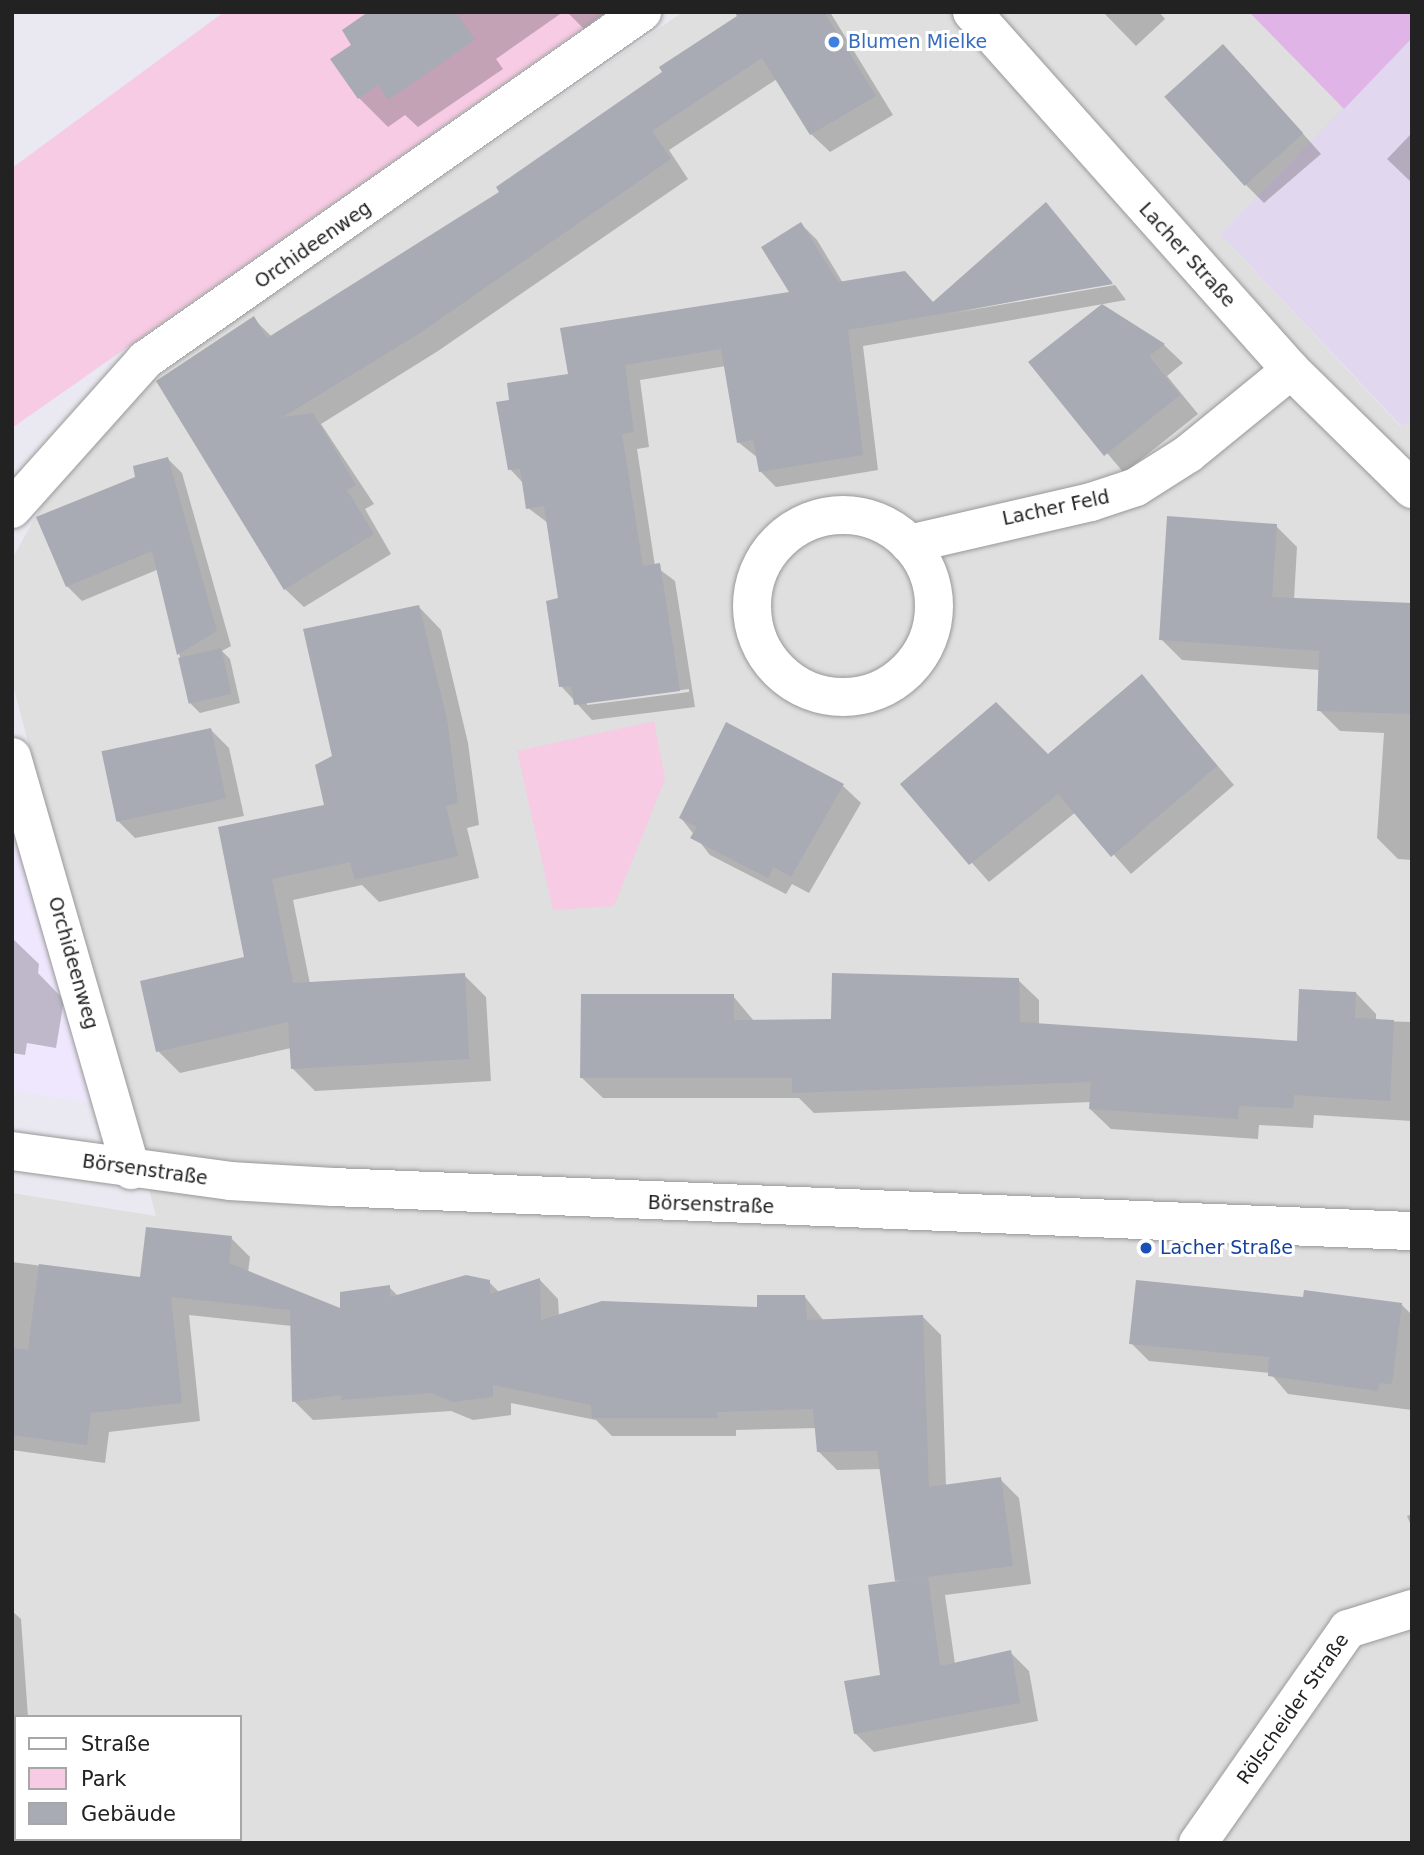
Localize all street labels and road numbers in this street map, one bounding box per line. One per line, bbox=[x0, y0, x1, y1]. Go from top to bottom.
street label: Orchideenweg bbox=[250, 196, 376, 294]
street label: Lacher Straße bbox=[1134, 198, 1240, 312]
street label: Lacher Feld bbox=[1000, 485, 1112, 531]
street label: Orchideenweg bbox=[43, 894, 103, 1032]
street label: Börsenstraße bbox=[81, 1150, 209, 1190]
street label: Börsenstraße bbox=[647, 1191, 775, 1219]
street label: Rölscheider Straße bbox=[1232, 1629, 1354, 1789]

